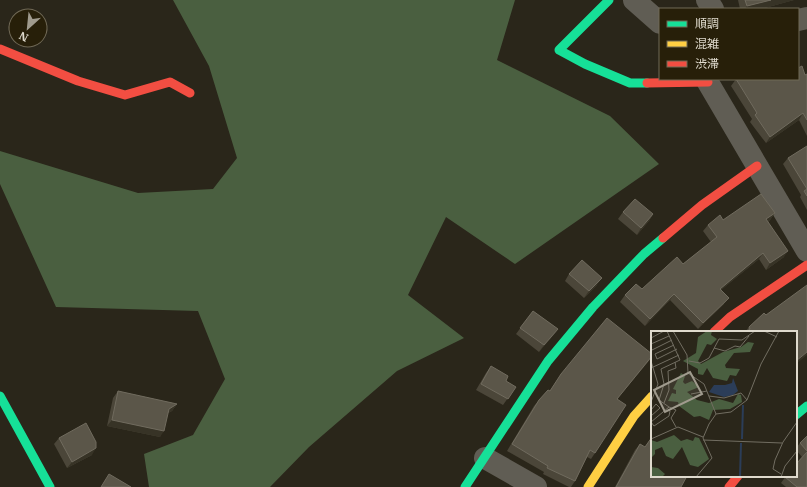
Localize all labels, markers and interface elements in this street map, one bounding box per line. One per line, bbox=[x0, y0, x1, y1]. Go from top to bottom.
north arrow bbox=[8, 8, 48, 48]
legend bbox=[659, 8, 799, 80]
text: 順調 bbox=[695, 16, 719, 31]
text: N bbox=[16, 29, 31, 45]
text: 混雑 bbox=[695, 36, 719, 51]
text: 渋滞 bbox=[695, 56, 719, 71]
inset map bbox=[651, 331, 797, 477]

